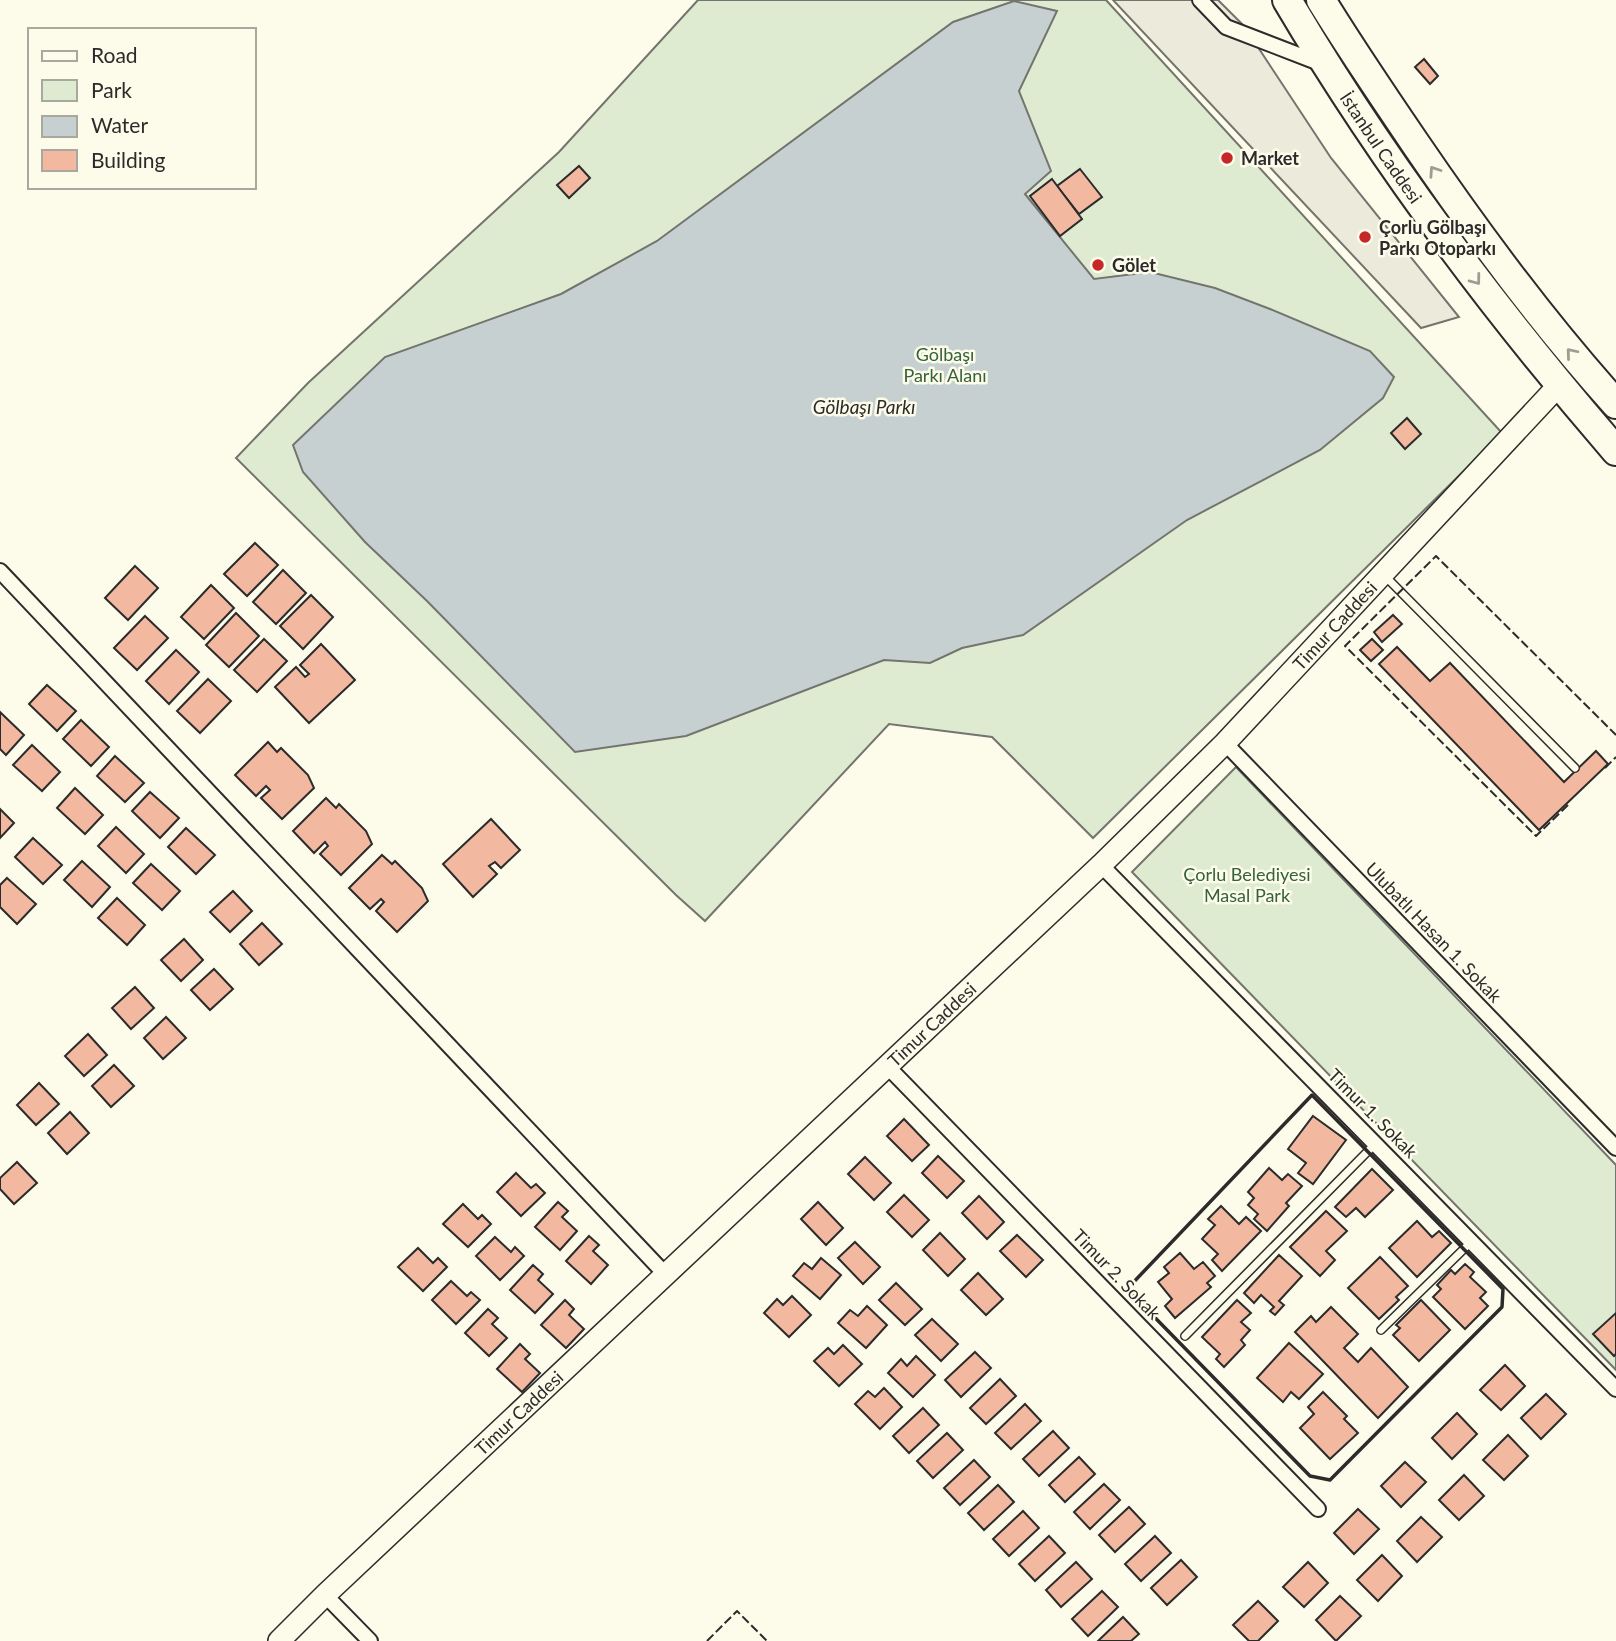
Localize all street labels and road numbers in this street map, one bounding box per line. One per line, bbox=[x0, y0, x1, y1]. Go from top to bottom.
street label: İstanbul Caddesi bbox=[1336, 88, 1427, 207]
street label: Timur Caddesi bbox=[1288, 577, 1381, 675]
street label: Ulubatlı Hasan 1. Sokak bbox=[1361, 857, 1507, 1007]
street label: Timur Caddesi bbox=[883, 977, 981, 1071]
street label: Timur 1. Sokak bbox=[1324, 1064, 1423, 1163]
street label: Timur 2. Sokak bbox=[1068, 1224, 1166, 1324]
street label: Timur Caddesi bbox=[470, 1366, 568, 1460]

